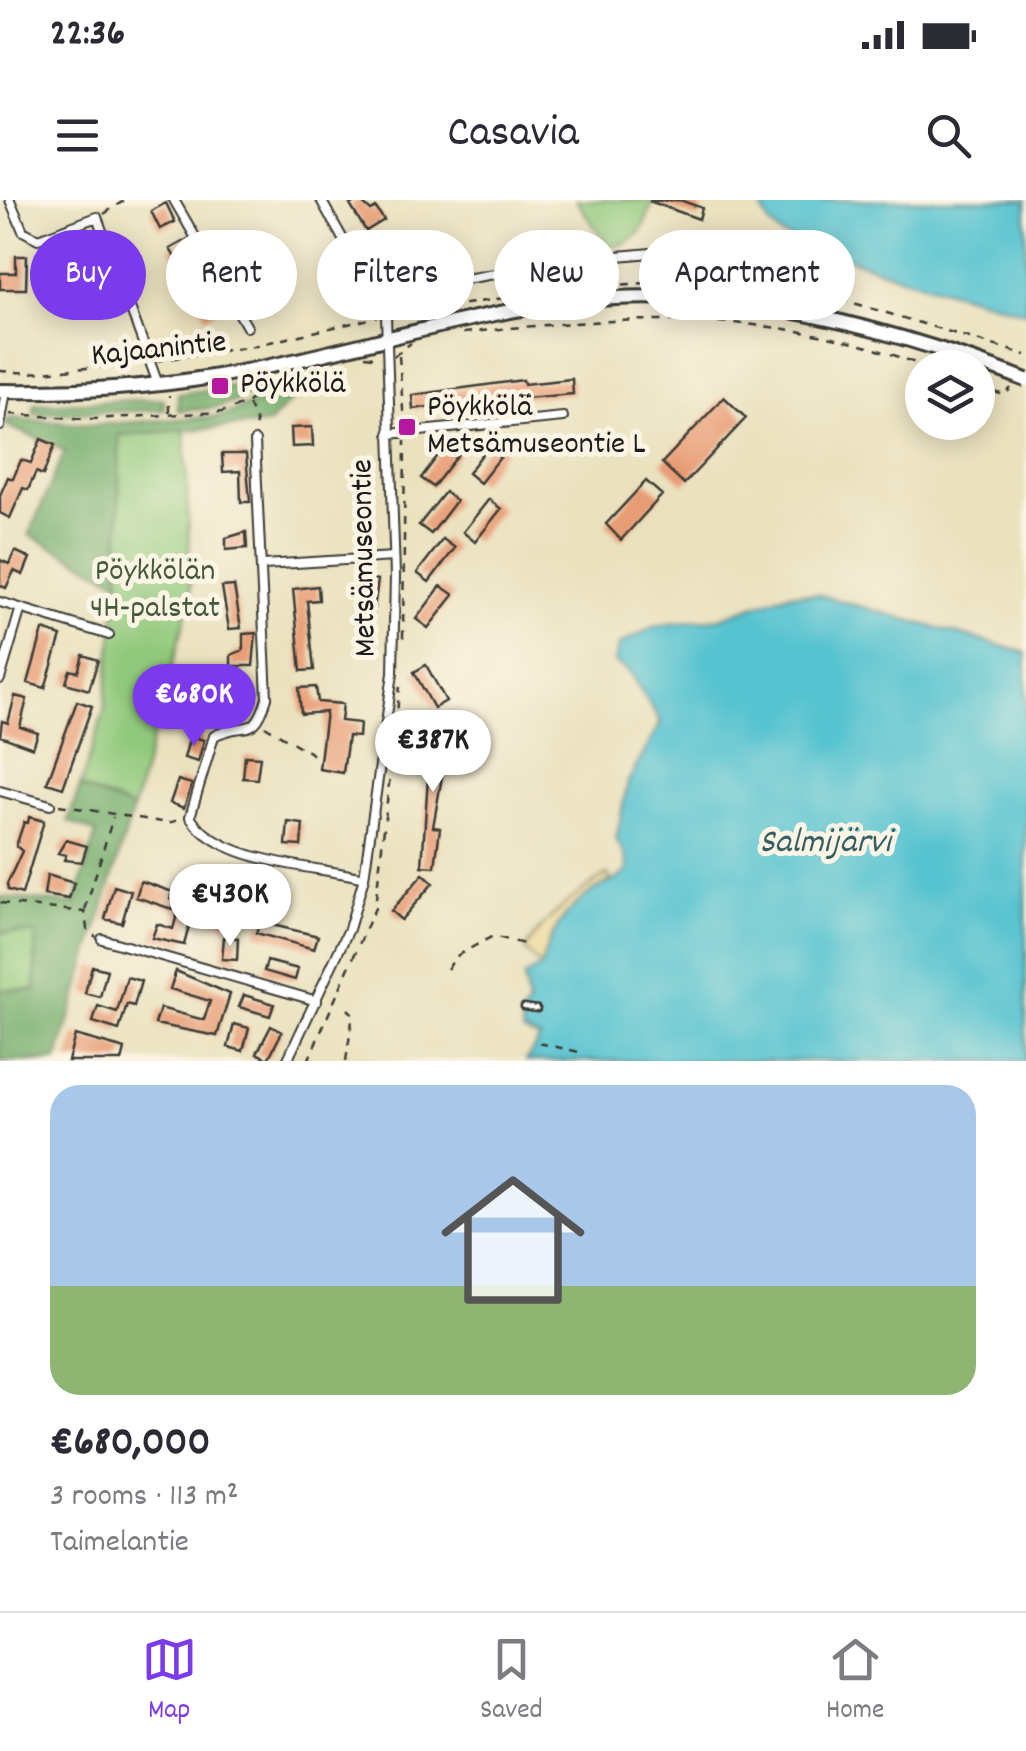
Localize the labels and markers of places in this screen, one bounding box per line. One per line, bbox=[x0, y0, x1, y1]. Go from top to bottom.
place label: Pöykkölä bbox=[240, 363, 346, 409]
marker: Pöykkölä bbox=[209, 375, 231, 397]
place label: Pöykkölä Metsämuseontie L bbox=[427, 386, 646, 469]
marker: Pöykkölä Metsämuseontie L bbox=[396, 416, 418, 438]
pin: €680K bbox=[124, 664, 264, 749]
pin: €387K bbox=[363, 710, 503, 795]
pin: €430K bbox=[160, 864, 300, 949]

